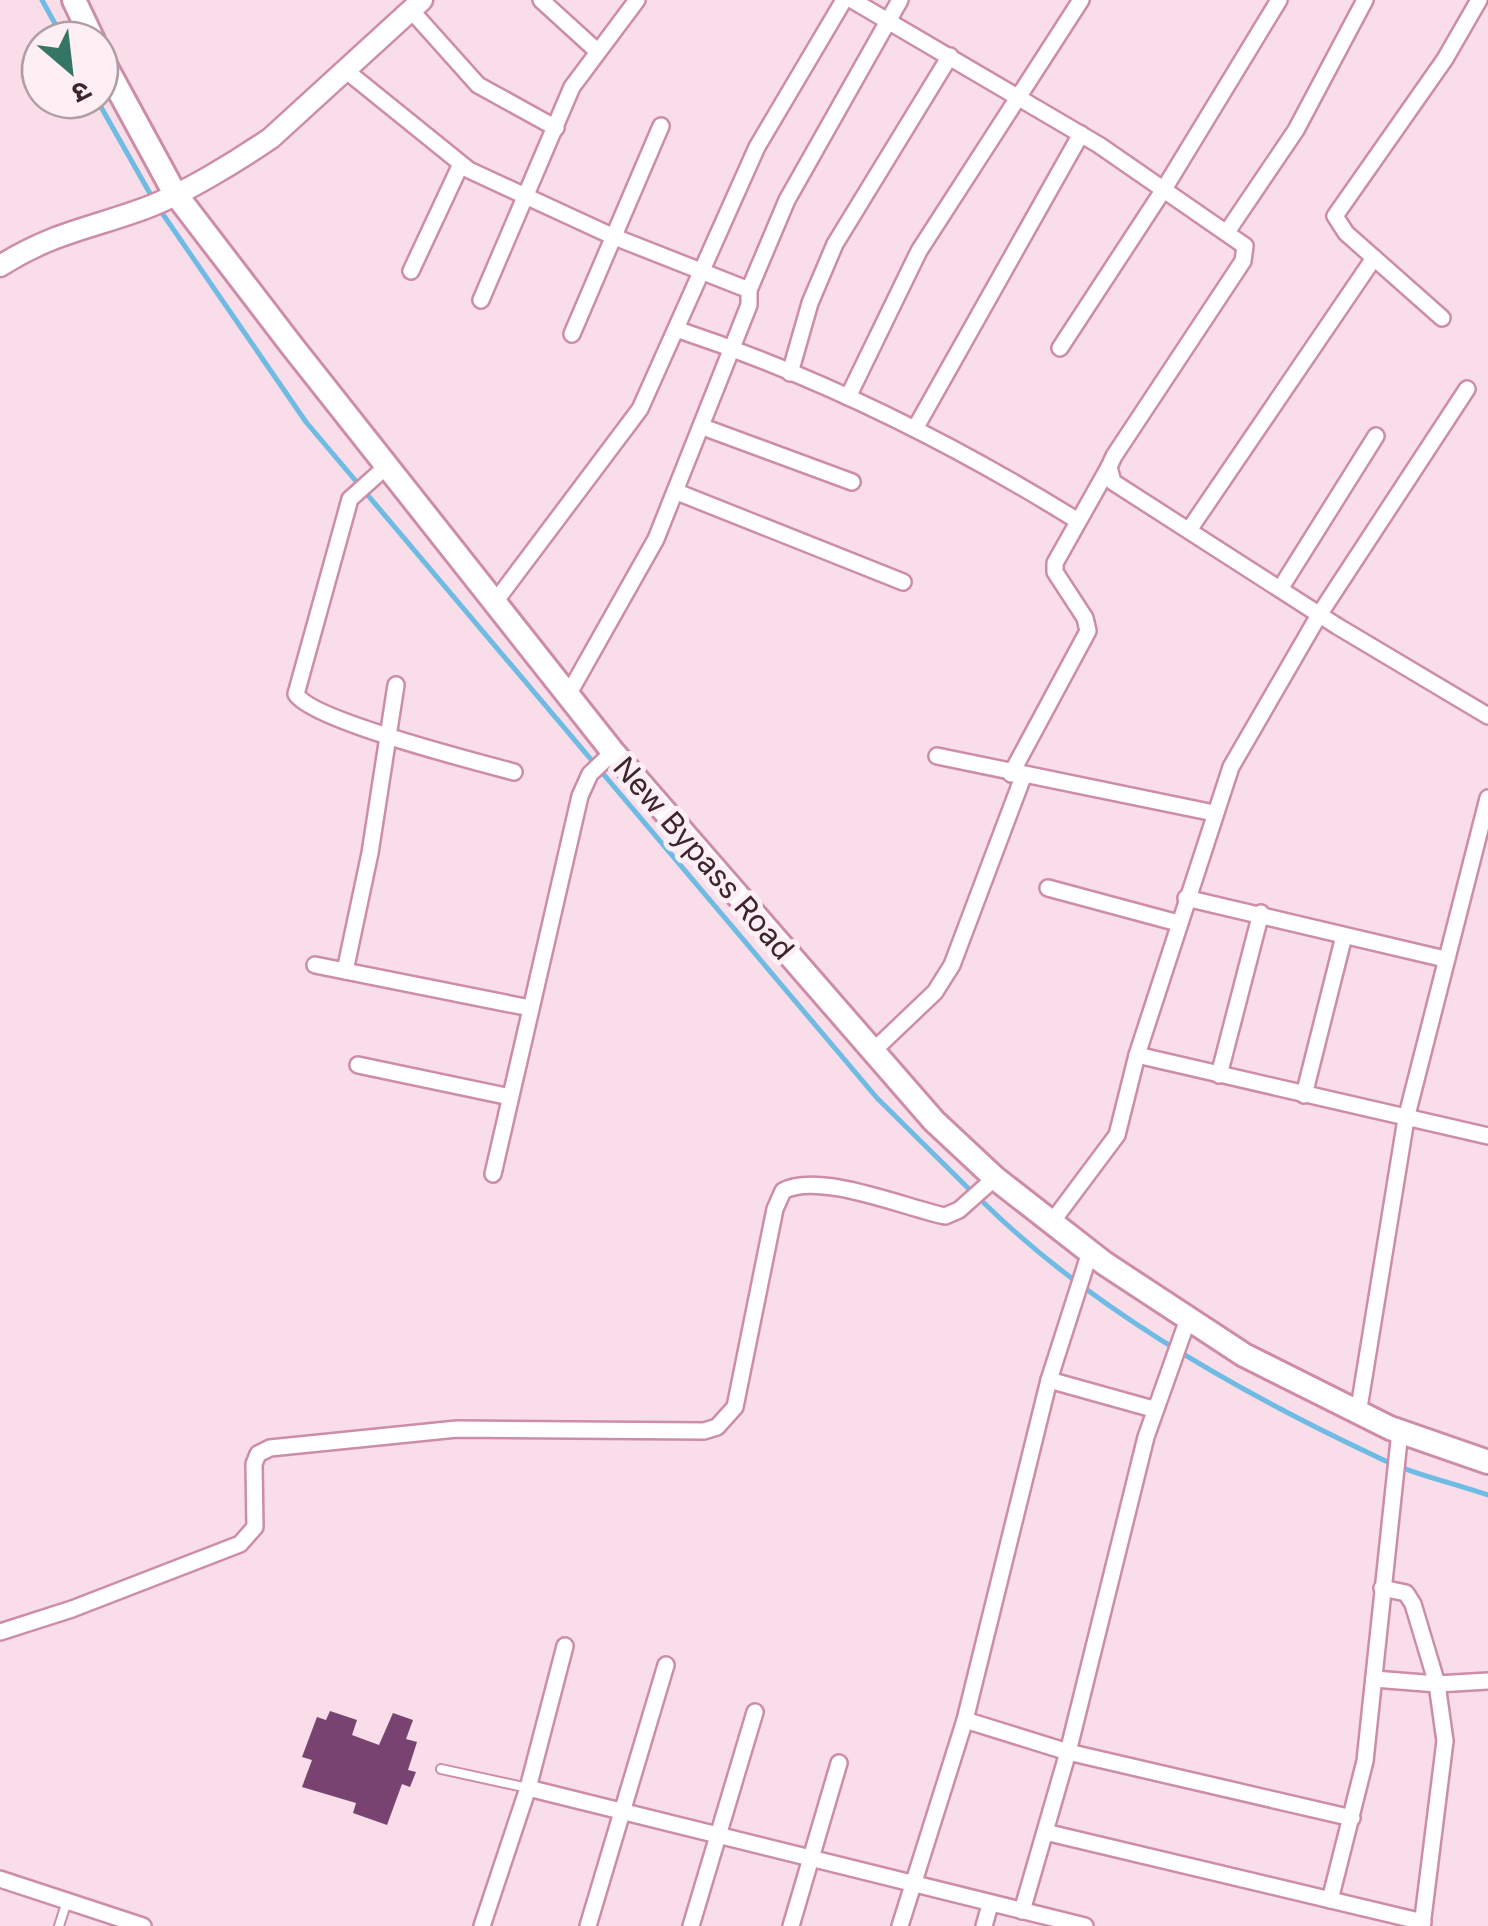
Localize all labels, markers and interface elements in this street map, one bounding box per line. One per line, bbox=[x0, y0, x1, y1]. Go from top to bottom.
north arrow bbox=[20, 20, 120, 120]
text: उ bbox=[66, 73, 97, 111]
street label: New Bypass Road bbox=[606, 749, 802, 967]

